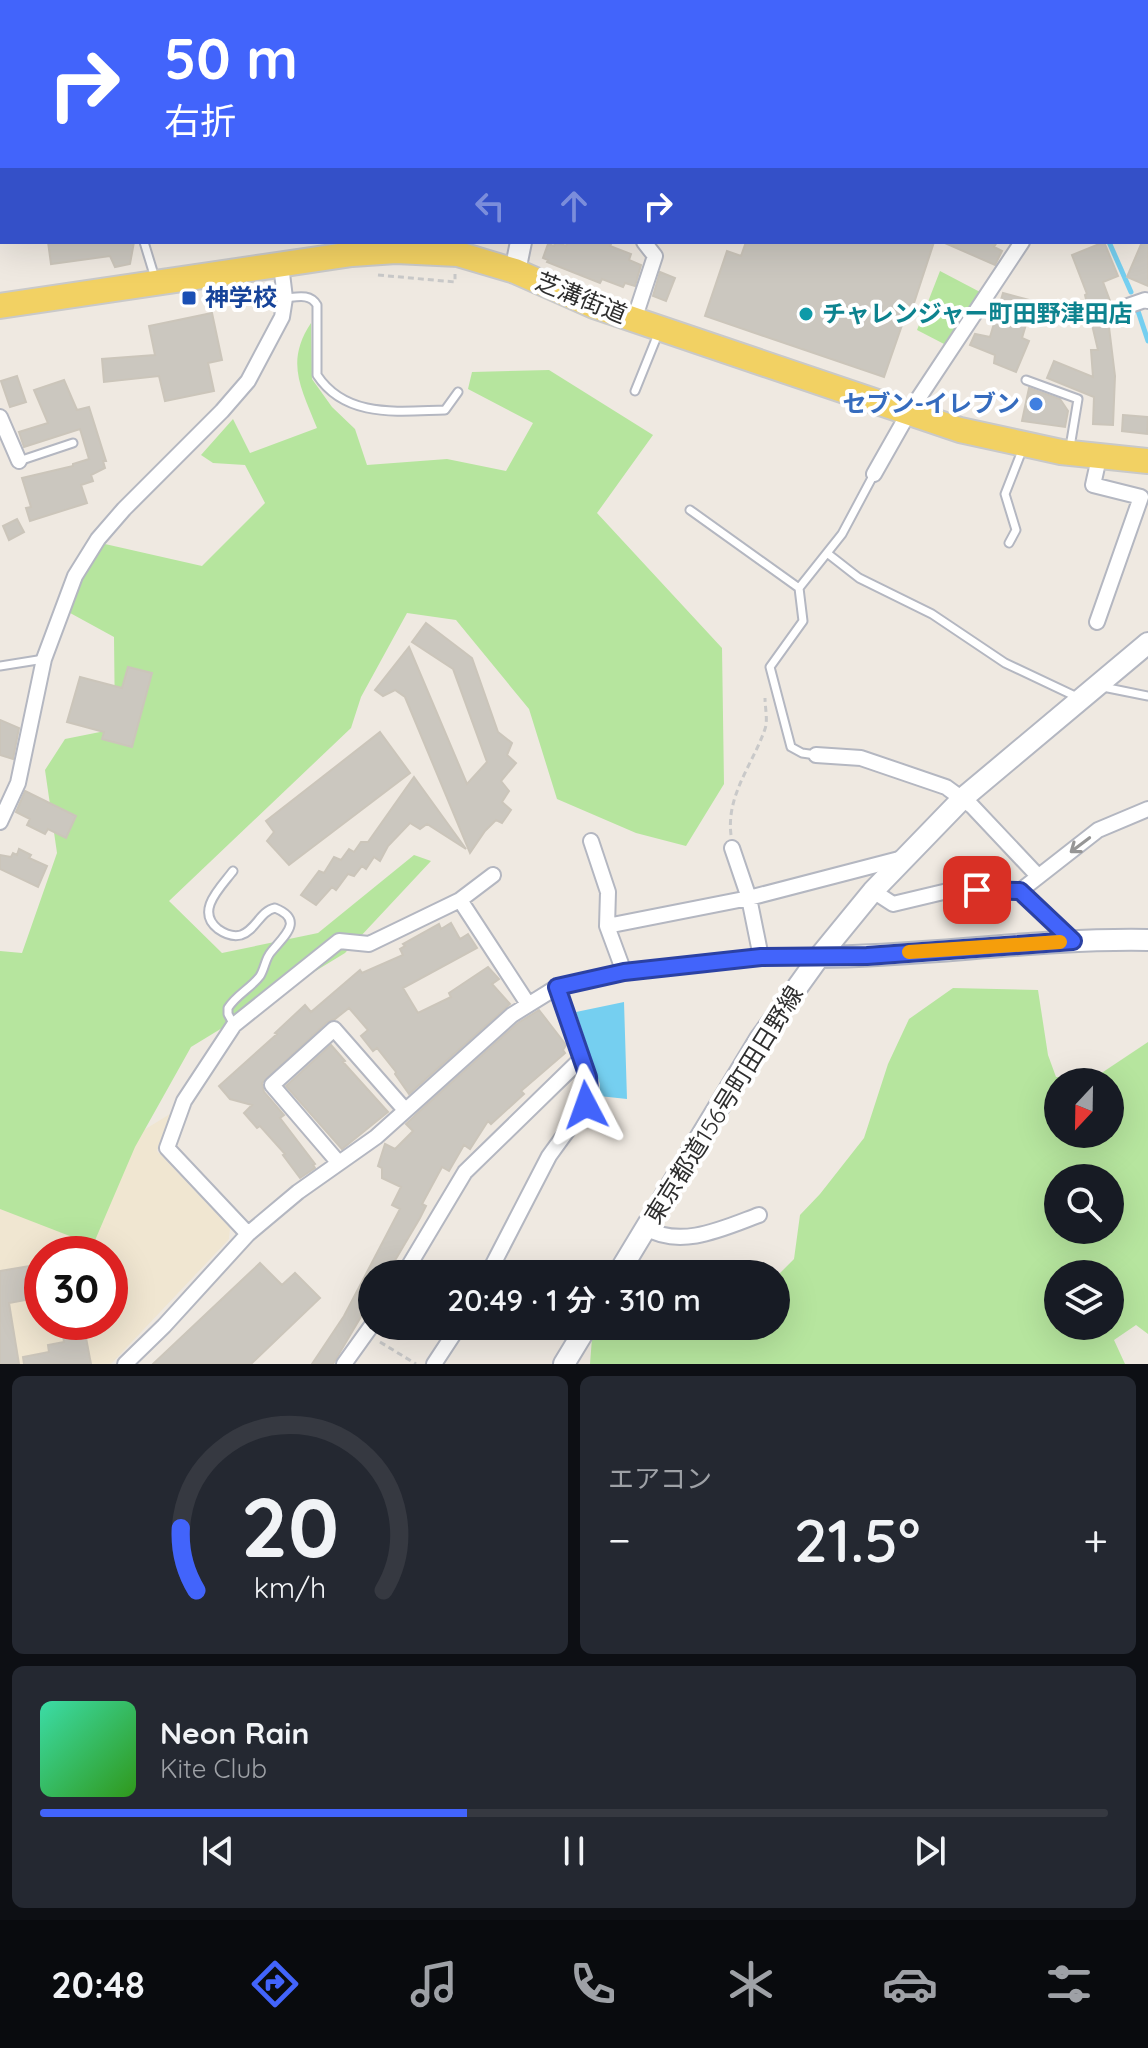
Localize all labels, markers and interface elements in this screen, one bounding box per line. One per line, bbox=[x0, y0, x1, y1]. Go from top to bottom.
text: 50 m bbox=[164, 23, 298, 93]
icon: right bbox=[32, 32, 136, 136]
text: 右折 bbox=[164, 98, 236, 143]
icon: left bbox=[468, 184, 512, 228]
icon: ahead bbox=[552, 184, 596, 228]
icon: right bbox=[636, 184, 680, 228]
street label: 芝溝街道 bbox=[531, 265, 631, 329]
place label: 神学校 bbox=[205, 282, 277, 312]
marker: 神学校 bbox=[180, 289, 198, 307]
place label: チャレンジャー町田野津田店 bbox=[822, 298, 1133, 328]
marker: チャレンジャー町田野津田店 bbox=[797, 305, 815, 323]
place label: セブン-イレブン bbox=[842, 388, 1020, 418]
marker: セブン-イレブン bbox=[1027, 395, 1045, 413]
one-way arrow bbox=[1069, 836, 1091, 853]
pin bbox=[943, 856, 1011, 924]
icon: arrive bbox=[955, 868, 999, 912]
street label: 東京都道156号町田日野線 bbox=[638, 980, 809, 1229]
position arrow bbox=[544, 1063, 628, 1147]
north arrow bbox=[1044, 1068, 1124, 1148]
map controls bbox=[1044, 1068, 1124, 1340]
button: search bbox=[1044, 1164, 1124, 1244]
speed limit sign: 30 bbox=[24, 1236, 128, 1340]
button: layers bbox=[1044, 1260, 1124, 1340]
text: 20:49 · 1 分 · 310 m bbox=[447, 1281, 701, 1319]
text: エアコン bbox=[608, 1462, 712, 1495]
text: 20 bbox=[241, 1474, 339, 1578]
text: 21.5° bbox=[794, 1502, 920, 1577]
text: − bbox=[608, 1512, 631, 1567]
text: + bbox=[1083, 1512, 1108, 1567]
text: km/h bbox=[254, 1569, 326, 1605]
text: Neon Rain bbox=[160, 1714, 309, 1752]
text: Kite Club bbox=[160, 1752, 267, 1785]
icon: previous bbox=[196, 1829, 240, 1873]
icon: pause bbox=[552, 1829, 596, 1873]
icon: next bbox=[908, 1829, 952, 1873]
icon: directions bbox=[247, 1956, 303, 2012]
icon: music bbox=[406, 1956, 462, 2012]
icon: phone bbox=[565, 1956, 621, 2012]
icon: climate bbox=[723, 1956, 779, 2012]
icon: car bbox=[882, 1956, 938, 2012]
icon: filters bbox=[1041, 1956, 1097, 2012]
text: 20:48 bbox=[51, 1962, 145, 2007]

